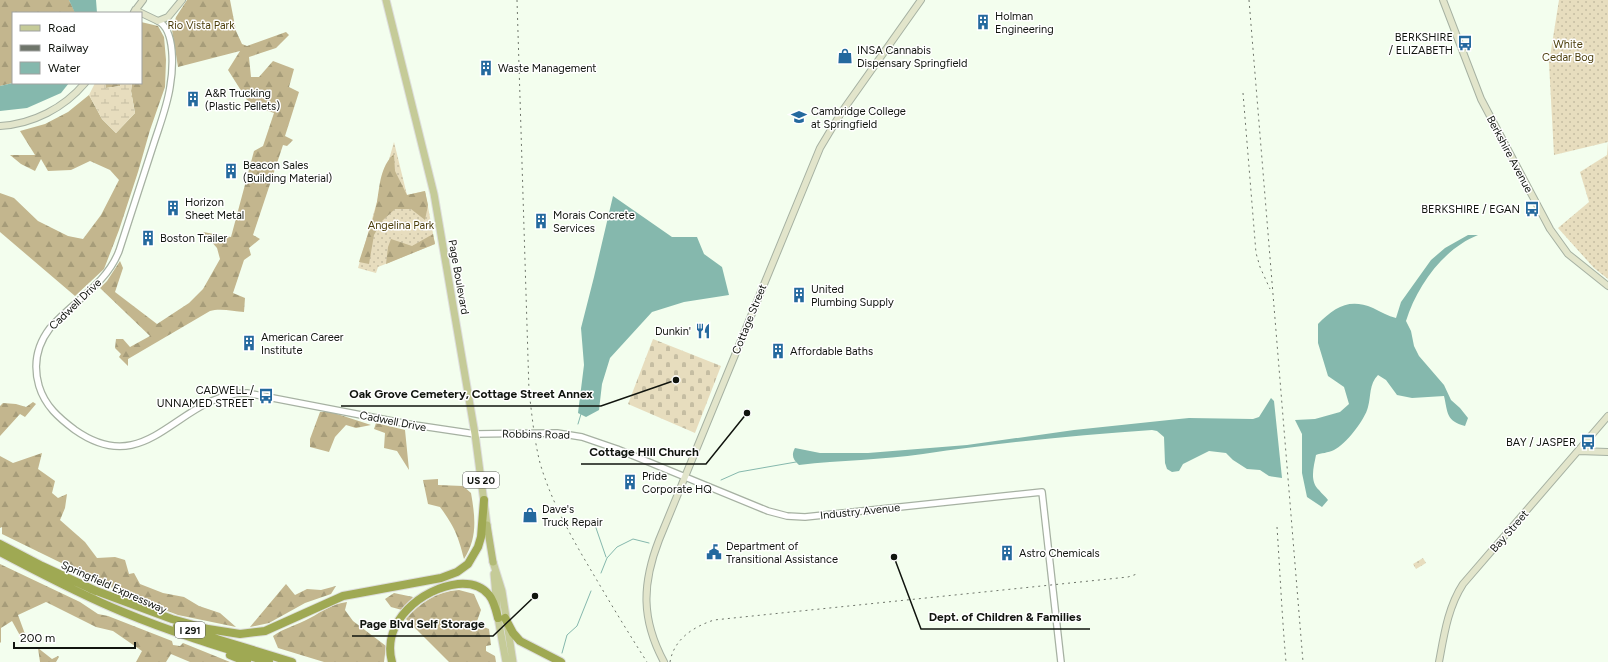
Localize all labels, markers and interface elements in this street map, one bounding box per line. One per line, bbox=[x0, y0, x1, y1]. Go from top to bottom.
place label: Holman Engineering bbox=[995, 10, 1054, 36]
legend bbox=[12, 12, 142, 84]
building icon: Holman Engineering bbox=[974, 13, 992, 31]
park label: Rio Vista Park bbox=[167, 19, 235, 32]
text: Road bbox=[48, 21, 76, 35]
place label: BERKSHIRE / ELIZABETH bbox=[1389, 31, 1453, 57]
bus stop icon: BERKSHIRE / ELIZABETH bbox=[1456, 34, 1474, 52]
park label: White Cedar Bog bbox=[1542, 38, 1594, 64]
text: Railway bbox=[48, 41, 89, 55]
place label: INSA Cannabis Dispensary Springfield bbox=[857, 44, 967, 70]
shop icon: INSA Cannabis Dispensary Springfield bbox=[836, 47, 854, 65]
building icon: Waste Management bbox=[477, 59, 495, 77]
text: Water bbox=[48, 61, 80, 75]
place label: Waste Management bbox=[498, 62, 597, 75]
place label: A&R Trucking (Plastic Pellets) bbox=[205, 87, 280, 113]
building icon: A&R Trucking (Plastic Pellets) bbox=[184, 90, 202, 108]
place label: Cambridge College at Springfield bbox=[811, 105, 906, 131]
school or university icon: Cambridge College at Springfield bbox=[790, 108, 808, 126]
street label: Berkshire Avenue bbox=[1484, 114, 1535, 195]
place label: Beacon Sales (Building Material) bbox=[243, 159, 332, 185]
building icon: Beacon Sales (Building Material) bbox=[222, 162, 240, 180]
place label: Horizon Sheet Metal bbox=[185, 196, 244, 222]
building icon: Horizon Sheet Metal bbox=[164, 199, 182, 217]
bus stop icon: BERKSHIRE / EGAN bbox=[1523, 200, 1541, 218]
place label: BERKSHIRE / EGAN bbox=[1421, 203, 1520, 216]
place label: Morais Concrete Services bbox=[553, 209, 635, 235]
building icon: Morais Concrete Services bbox=[532, 212, 550, 230]
park label: Angelina Park bbox=[368, 219, 435, 232]
building icon: Boston Trailer bbox=[139, 229, 157, 247]
place label: Boston Trailer bbox=[160, 232, 227, 245]
street label: Page Boulevard bbox=[446, 239, 472, 316]
street label: Cadwell Drive bbox=[47, 276, 104, 332]
street label: Cottage Street bbox=[730, 282, 769, 356]
place label: United Plumbing Supply bbox=[811, 283, 894, 309]
building icon: United Plumbing Supply bbox=[790, 286, 808, 304]
restaurant icon: Dunkin' bbox=[694, 322, 712, 340]
place label: Dunkin' bbox=[655, 325, 691, 338]
place label: American Career Institute bbox=[261, 331, 344, 357]
building icon: American Career Institute bbox=[240, 334, 258, 352]
building icon: Affordable Baths bbox=[769, 342, 787, 360]
place label: Affordable Baths bbox=[790, 345, 873, 358]
callout: Oak Grove Cemetery, Cottage Street Annex bbox=[341, 382, 601, 406]
place label: CADWELL / UNNAMED STREET bbox=[157, 384, 255, 410]
bus stop icon: CADWELL / UNNAMED STREET bbox=[257, 387, 275, 405]
text: Oak Grove Cemetery, Cottage Street Annex bbox=[349, 387, 593, 401]
street label: Cadwell Drive bbox=[359, 409, 427, 434]
street label: Robbins Road bbox=[502, 427, 570, 442]
bus stop icon: BAY / JASPER bbox=[1579, 433, 1597, 451]
place label: BAY / JASPER bbox=[1506, 436, 1576, 449]
callout: Cottage Hill Church bbox=[581, 440, 706, 464]
text: Cottage Hill Church bbox=[589, 445, 699, 459]
place label: Pride Corporate HQ bbox=[642, 470, 712, 496]
road number: US 20 bbox=[463, 472, 499, 488]
building icon: Pride Corporate HQ bbox=[621, 473, 639, 491]
street label: Industry Avenue bbox=[819, 501, 901, 522]
place label: Dave's Truck Repair bbox=[542, 503, 603, 529]
shop icon: Dave's Truck Repair bbox=[521, 506, 539, 524]
street label: Bay Street bbox=[1488, 508, 1531, 555]
place label: Department of Transitional Assistance bbox=[726, 540, 838, 566]
public building icon: Department of Transitional Assistance bbox=[705, 543, 723, 561]
building icon: Astro Chemicals bbox=[998, 544, 1016, 562]
place label: Astro Chemicals bbox=[1019, 547, 1100, 560]
street label: Springfield Expressway bbox=[59, 558, 169, 617]
callout: Dept. of Children & Families bbox=[921, 605, 1090, 629]
text: Dept. of Children & Families bbox=[929, 610, 1082, 624]
callout: Page Blvd Self Storage bbox=[352, 612, 493, 636]
text: Page Blvd Self Storage bbox=[359, 617, 485, 631]
road number: I 291 bbox=[175, 622, 205, 638]
scale bar bbox=[14, 624, 135, 650]
text: 200 m bbox=[20, 631, 55, 645]

